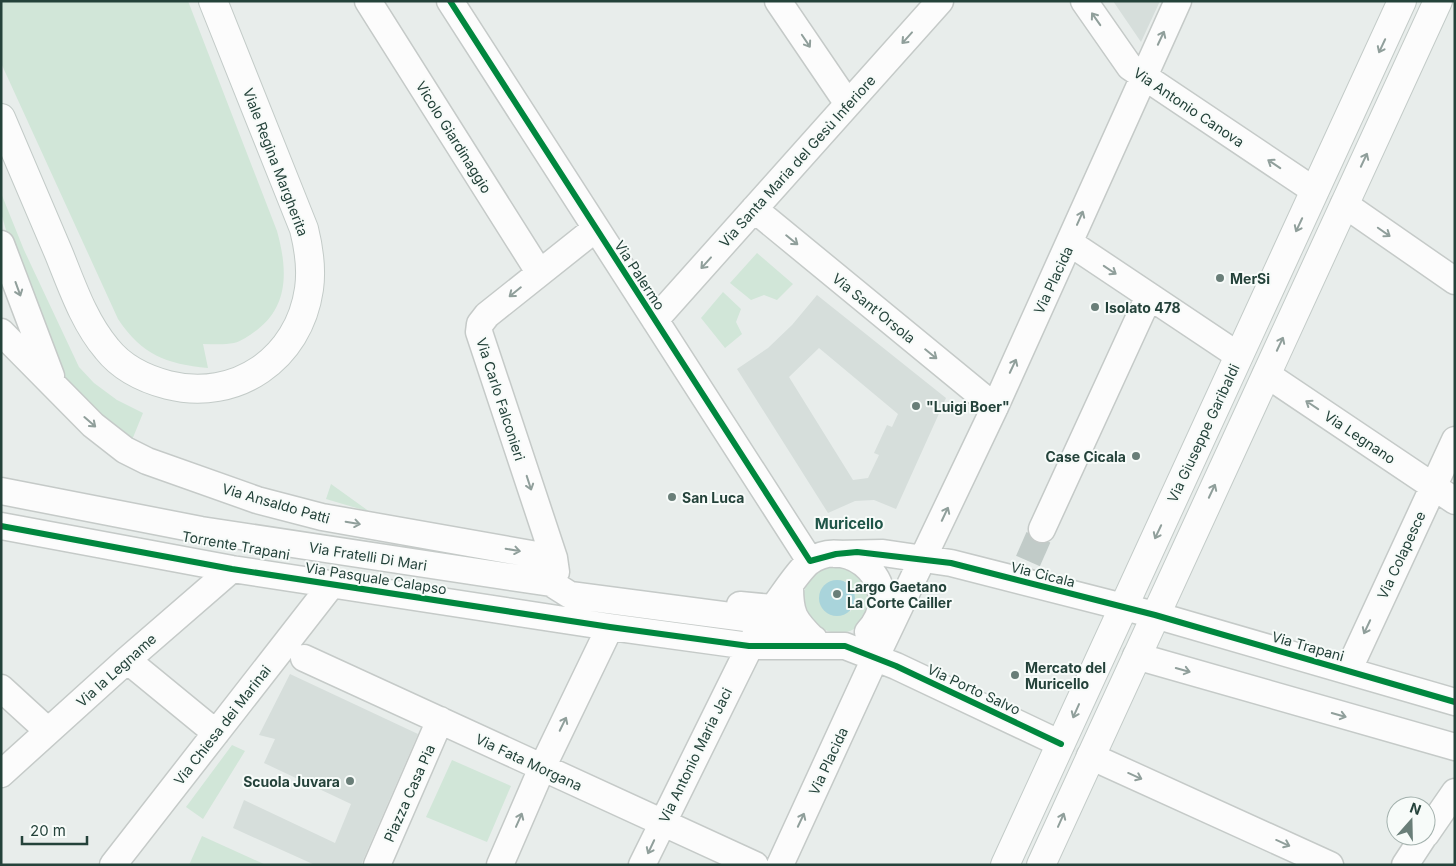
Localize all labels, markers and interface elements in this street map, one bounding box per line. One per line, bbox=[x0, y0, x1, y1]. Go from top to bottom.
one-way arrow bbox=[1091, 12, 1101, 26]
one-way arrow bbox=[901, 31, 913, 44]
one-way arrow bbox=[1157, 31, 1166, 46]
one-way arrow bbox=[801, 34, 811, 48]
one-way arrow bbox=[1376, 38, 1386, 53]
street label: Via Antonio Canova bbox=[1130, 64, 1248, 150]
street label: Via Santa Maria del Gesù Inferiore bbox=[715, 72, 879, 250]
street label: Vicolo Giardinaggio bbox=[413, 78, 495, 196]
street label: Viale Regina Margherita bbox=[240, 85, 312, 239]
one-way arrow bbox=[1360, 153, 1370, 168]
one-way arrow bbox=[1267, 159, 1281, 169]
one-way arrow bbox=[1076, 211, 1086, 226]
one-way arrow bbox=[1294, 217, 1303, 232]
one-way arrow bbox=[1377, 227, 1391, 237]
one-way arrow bbox=[785, 234, 798, 245]
street label: Via Palermo bbox=[611, 237, 669, 313]
street label: Via Placida bbox=[1030, 243, 1076, 317]
one-way arrow bbox=[700, 257, 712, 270]
one-way arrow bbox=[1103, 265, 1117, 275]
street label: Via Sant'Orsola bbox=[829, 269, 919, 347]
place label: MerSi bbox=[1230, 270, 1270, 287]
marker: MerSi bbox=[1214, 272, 1226, 284]
one-way arrow bbox=[14, 281, 23, 297]
one-way arrow bbox=[509, 286, 522, 297]
place label: Isolato 478 bbox=[1105, 299, 1181, 316]
marker: Isolato 478 bbox=[1089, 301, 1101, 313]
street label: Via Carlo Falconieri bbox=[473, 335, 529, 463]
one-way arrow bbox=[1276, 337, 1285, 352]
one-way arrow bbox=[924, 348, 937, 359]
one-way arrow bbox=[1009, 359, 1019, 374]
street label: Via Giuseppe Garibaldi bbox=[1163, 361, 1243, 505]
place label: "Luigi Boer" bbox=[926, 398, 1010, 415]
marker: "Luigi Boer" bbox=[910, 400, 922, 412]
one-way arrow bbox=[1306, 400, 1320, 410]
street label: Via Legnano bbox=[1321, 407, 1399, 467]
one-way arrow bbox=[83, 416, 96, 427]
place label: Case Cicala bbox=[1045, 448, 1126, 465]
marker: Case Cicala bbox=[1130, 450, 1142, 462]
one-way arrow bbox=[525, 474, 534, 490]
street label: Via Ansaldo Patti bbox=[220, 479, 332, 527]
one-way arrow bbox=[1208, 484, 1217, 499]
place label: San Luca bbox=[682, 489, 744, 506]
marker: San Luca bbox=[666, 491, 678, 503]
one-way arrow bbox=[941, 507, 950, 522]
street label: Via Colapesce bbox=[1373, 508, 1429, 602]
district label: Muricello bbox=[815, 514, 883, 533]
one-way arrow bbox=[344, 518, 360, 528]
one-way arrow bbox=[1153, 524, 1162, 539]
street label: Torrente Trapani bbox=[181, 527, 291, 563]
street label: Via Fratelli Di Mari bbox=[308, 538, 428, 574]
one-way arrow bbox=[504, 546, 520, 556]
street label: Via Pasquale Calapso bbox=[304, 558, 448, 598]
street label: Via Cicala bbox=[1009, 558, 1077, 590]
place label: Largo Gaetano La Corte Cailler bbox=[847, 578, 952, 611]
marker: Largo Gaetano La Corte Cailler bbox=[831, 588, 843, 600]
one-way arrow bbox=[1362, 619, 1372, 634]
street label: Via Trapani bbox=[1270, 628, 1346, 664]
street label: Via la Legname bbox=[73, 630, 159, 710]
place label: Mercato del Muricello bbox=[1025, 659, 1106, 692]
street label: Via Porto Salvo bbox=[925, 660, 1023, 718]
street label: Via Chiesa dei Marinai bbox=[170, 662, 274, 788]
one-way arrow bbox=[1174, 666, 1190, 676]
marker: Mercato del Muricello bbox=[1009, 669, 1021, 681]
street label: Via Antonio Maria Jaci bbox=[655, 685, 735, 825]
one-way arrow bbox=[1071, 703, 1080, 718]
one-way arrow bbox=[1330, 710, 1346, 720]
one-way arrow bbox=[559, 717, 569, 732]
street label: Via Placida bbox=[805, 724, 851, 798]
street label: Via Fata Morgana bbox=[473, 730, 585, 794]
street label: Piazza Casa Pia bbox=[380, 742, 438, 844]
one-way arrow bbox=[1127, 772, 1142, 782]
place label: Scuola Juvara bbox=[243, 773, 340, 790]
marker: Scuola Juvara bbox=[344, 775, 356, 787]
north arrow bbox=[1386, 796, 1436, 846]
text: N bbox=[1408, 799, 1424, 818]
one-way arrow bbox=[515, 813, 525, 828]
one-way arrow bbox=[796, 813, 806, 828]
one-way arrow bbox=[1057, 813, 1067, 828]
scale bar bbox=[22, 814, 88, 846]
text: 20 m bbox=[30, 821, 66, 840]
one-way arrow bbox=[645, 839, 655, 854]
one-way arrow bbox=[1275, 839, 1290, 849]

